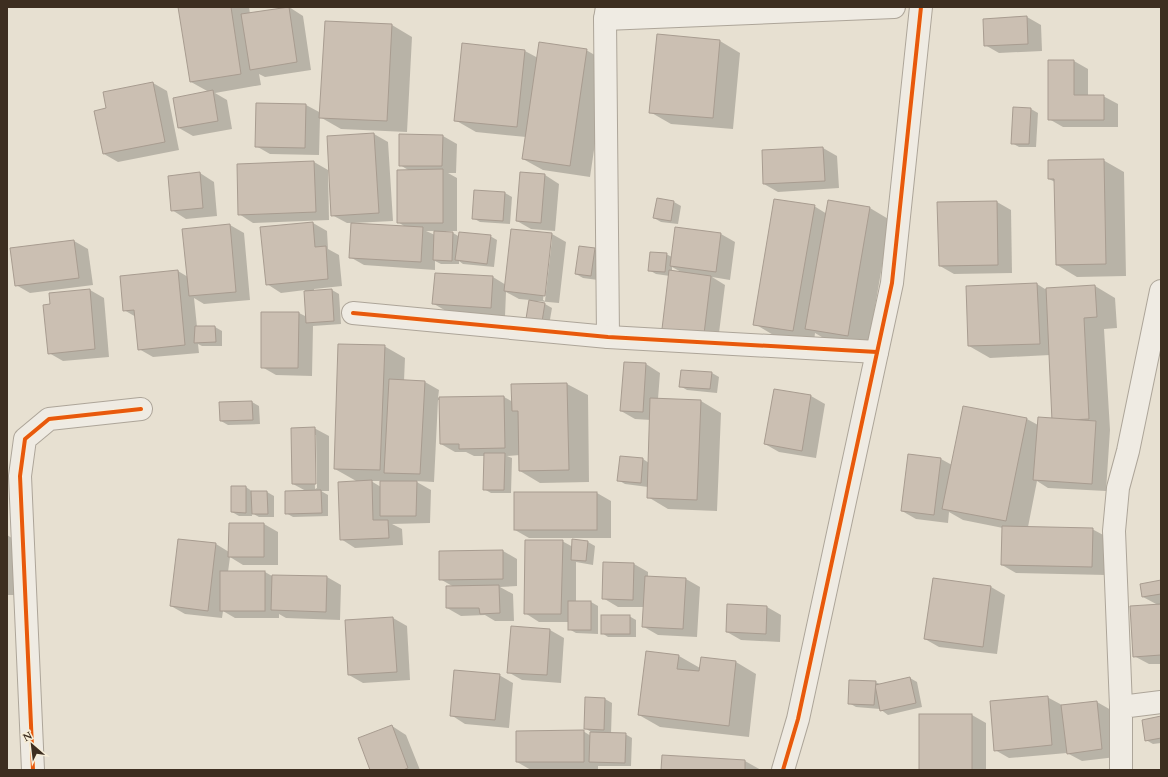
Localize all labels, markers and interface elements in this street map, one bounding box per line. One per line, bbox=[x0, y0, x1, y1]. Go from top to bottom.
north arrow bbox=[12, 725, 52, 765]
text: N bbox=[20, 727, 36, 746]

